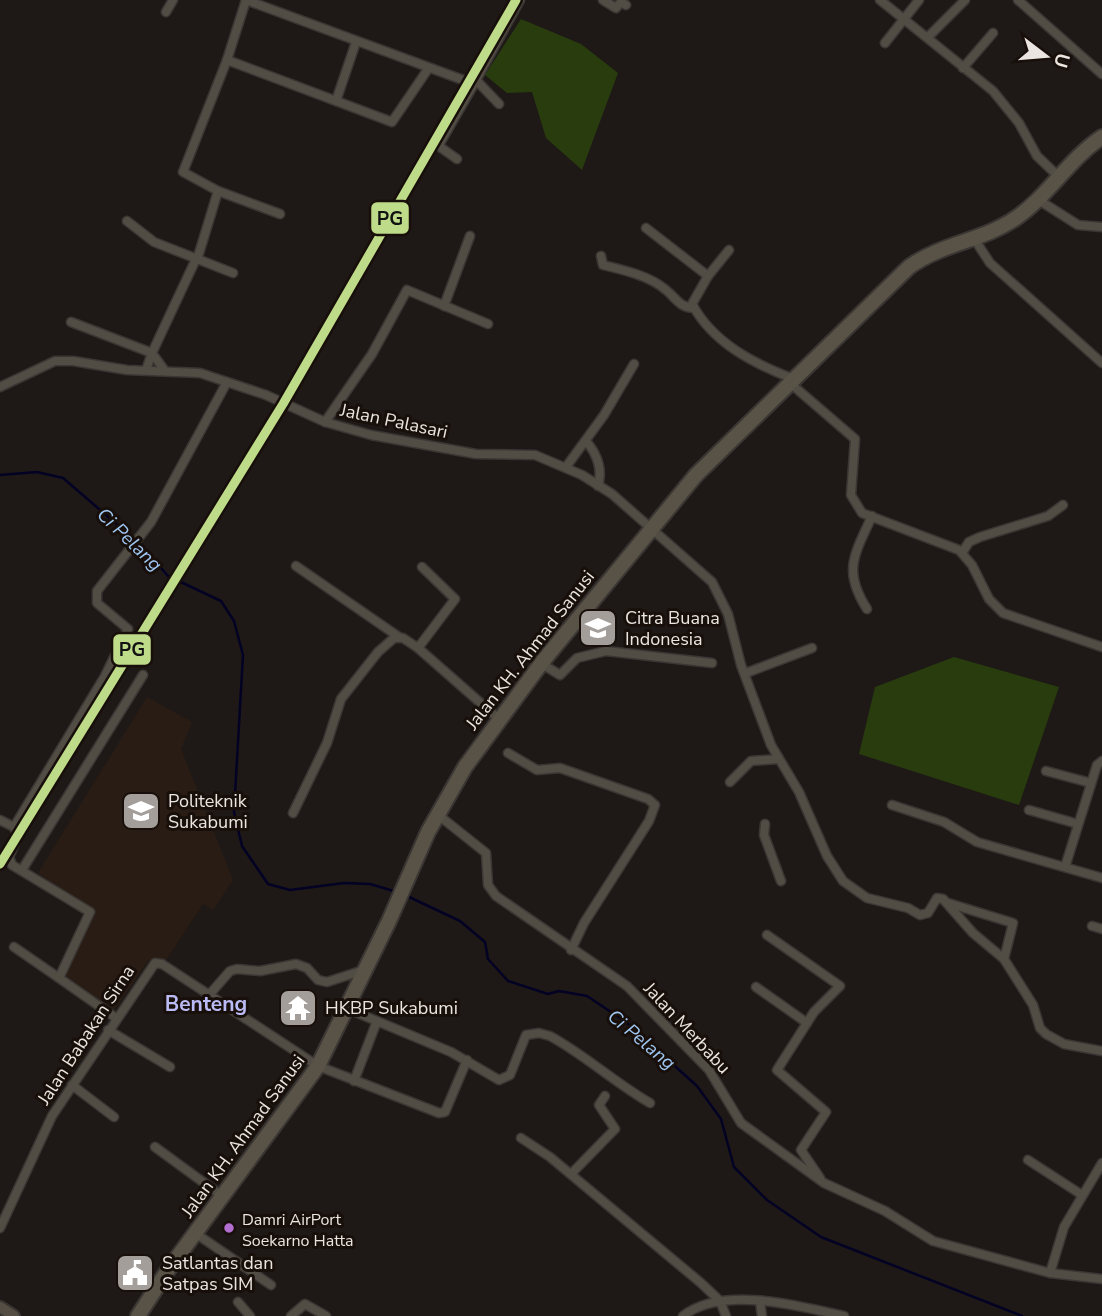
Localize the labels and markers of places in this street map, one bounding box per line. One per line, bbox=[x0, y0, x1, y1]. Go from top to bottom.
place label: Citra Buana Indonesia bbox=[625, 606, 720, 651]
school or university icon: Citra Buana Indonesia bbox=[577, 607, 619, 649]
place label: Politeknik Sukabumi bbox=[168, 789, 248, 834]
school or university icon: Politeknik Sukabumi bbox=[120, 790, 162, 832]
temple icon: HKBP Sukabumi bbox=[277, 987, 319, 1029]
place label: HKBP Sukabumi bbox=[325, 996, 458, 1020]
place label: Damri AirPort Soekarno Hatta bbox=[242, 1209, 354, 1252]
marker: Damri AirPort Soekarno Hatta bbox=[222, 1221, 236, 1235]
place label: Satlantas dan Satpas SIM bbox=[162, 1251, 273, 1296]
public building icon: Satlantas dan Satpas SIM bbox=[114, 1252, 156, 1294]

